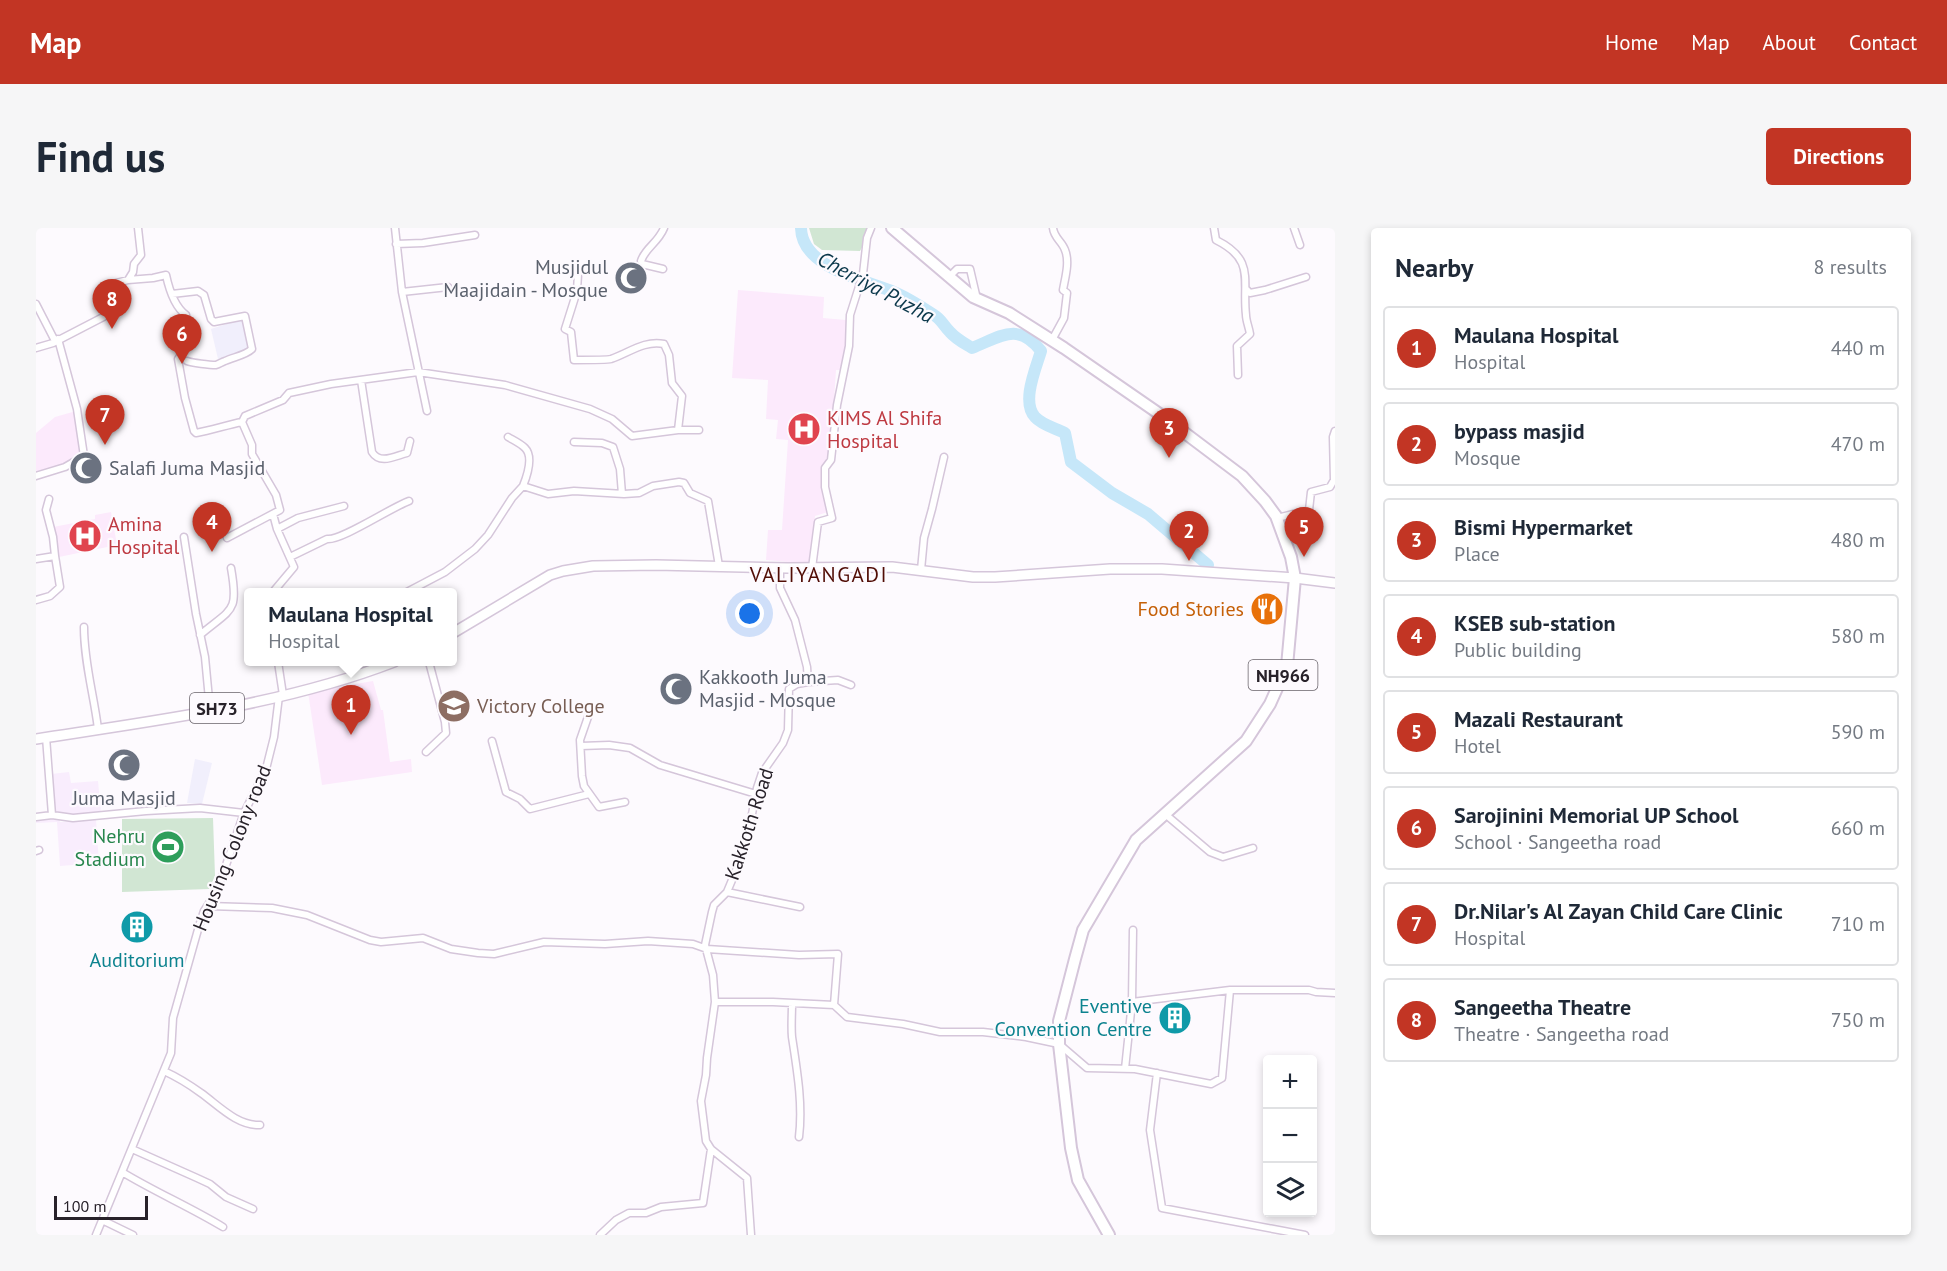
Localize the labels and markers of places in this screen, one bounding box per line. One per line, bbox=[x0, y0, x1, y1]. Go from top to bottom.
place label: Musjidul Maajidain - Mosque bbox=[443, 254, 608, 303]
mosque icon: Musjidul Maajidain - Mosque bbox=[613, 260, 649, 296]
pin: 8 bbox=[92, 279, 132, 329]
pin: 6 bbox=[162, 314, 202, 364]
pin: 7 bbox=[86, 396, 124, 445]
place label: KIMS Al Shifa Hospital bbox=[827, 405, 942, 454]
pin: 3 bbox=[1150, 408, 1188, 458]
hospital icon: KIMS Al Shifa Hospital bbox=[786, 411, 822, 447]
mosque icon: Salafi Juma Masjid bbox=[68, 450, 104, 486]
place label: Salafi Juma Masjid bbox=[109, 455, 265, 481]
pin: 4 bbox=[192, 502, 231, 552]
pin: 5 bbox=[1284, 508, 1324, 557]
place label: Amina Hospital bbox=[108, 511, 179, 560]
pin: 2 bbox=[1170, 512, 1208, 561]
hospital icon: Amina Hospital bbox=[67, 518, 103, 554]
restaurant icon: Food Stories bbox=[1249, 591, 1285, 627]
place label: Food Stories bbox=[1137, 596, 1244, 622]
place label: Kakkooth Juma Masjid - Mosque bbox=[699, 664, 836, 713]
mosque icon: Kakkooth Juma Masjid - Mosque bbox=[658, 671, 694, 707]
pin: 1 bbox=[332, 686, 370, 735]
school or university icon: Victory College bbox=[436, 688, 472, 724]
place label: Victory College bbox=[476, 693, 605, 719]
mosque icon: Juma Masjid bbox=[106, 747, 142, 783]
place label: Juma Masjid bbox=[71, 785, 176, 811]
place label: Nehru Stadium bbox=[75, 823, 145, 872]
sports icon: Nehru Stadium bbox=[150, 829, 186, 865]
building icon: Auditorium bbox=[119, 909, 155, 945]
place label: Auditorium bbox=[89, 947, 185, 973]
place label: Eventive Convention Centre bbox=[994, 993, 1152, 1042]
building icon: Eventive Convention Centre bbox=[1157, 1000, 1193, 1036]

